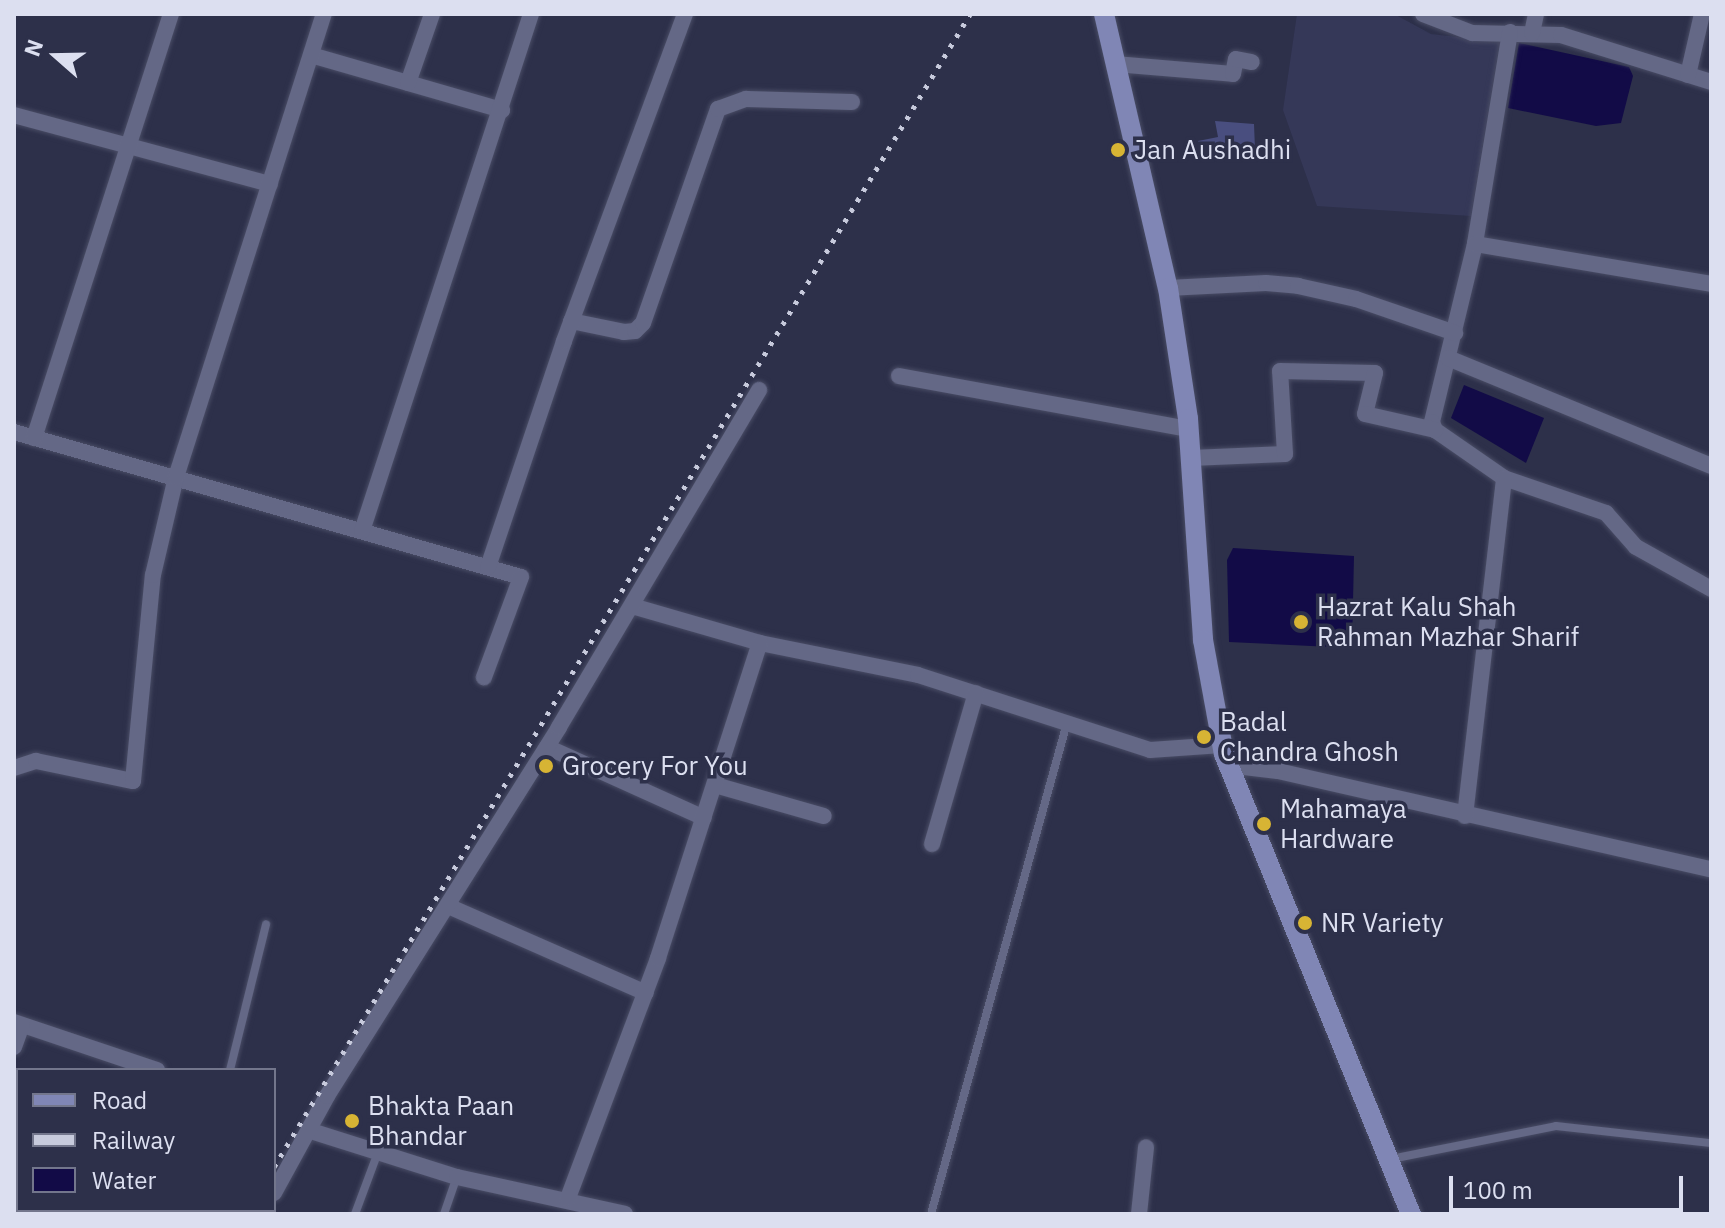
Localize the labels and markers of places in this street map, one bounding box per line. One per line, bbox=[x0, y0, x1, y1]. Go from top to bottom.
place label: Jan Aushadhi bbox=[1134, 134, 1291, 166]
marker: Jan Aushadhi bbox=[1109, 141, 1127, 159]
place label: Hazrat Kalu Shah Rahman Mazhar Sharif bbox=[1317, 591, 1579, 652]
marker: Hazrat Kalu Shah Rahman Mazhar Sharif bbox=[1292, 613, 1310, 631]
place label: Badal Chandra Ghosh bbox=[1220, 706, 1399, 768]
marker: Badal Chandra Ghosh bbox=[1195, 728, 1213, 746]
place label: Grocery For You bbox=[562, 750, 748, 782]
marker: Grocery For You bbox=[537, 757, 555, 775]
place label: Mahamaya Hardware bbox=[1280, 793, 1407, 854]
marker: Mahamaya Hardware bbox=[1255, 815, 1273, 833]
place label: NR Variety bbox=[1321, 907, 1444, 939]
marker: NR Variety bbox=[1296, 914, 1314, 932]
place label: Bhakta Paan Bhandar bbox=[368, 1090, 514, 1152]
marker: Bhakta Paan Bhandar bbox=[343, 1112, 361, 1130]

